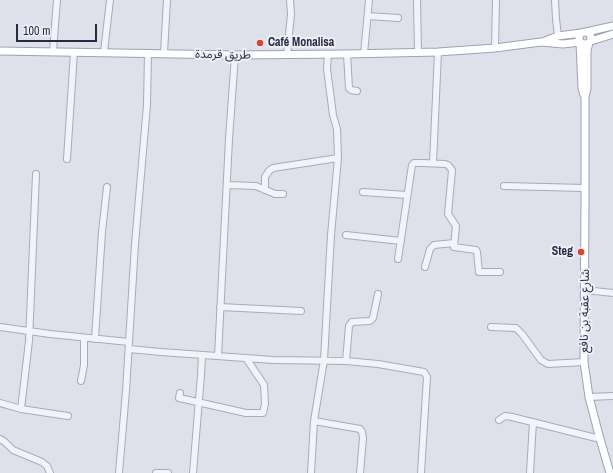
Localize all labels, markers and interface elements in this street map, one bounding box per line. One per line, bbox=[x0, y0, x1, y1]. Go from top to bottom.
scale bar bbox=[18, 16, 99, 42]
text: 100 m bbox=[23, 23, 50, 39]
place label: Café Monalisa bbox=[268, 36, 334, 50]
marker: Café Monalisa bbox=[255, 38, 265, 48]
street label: طريق قرمدة bbox=[195, 47, 251, 63]
place label: Steg bbox=[552, 245, 573, 259]
marker: Steg bbox=[576, 247, 586, 257]
street label: شارع عقبة بن نافع bbox=[577, 269, 593, 353]

